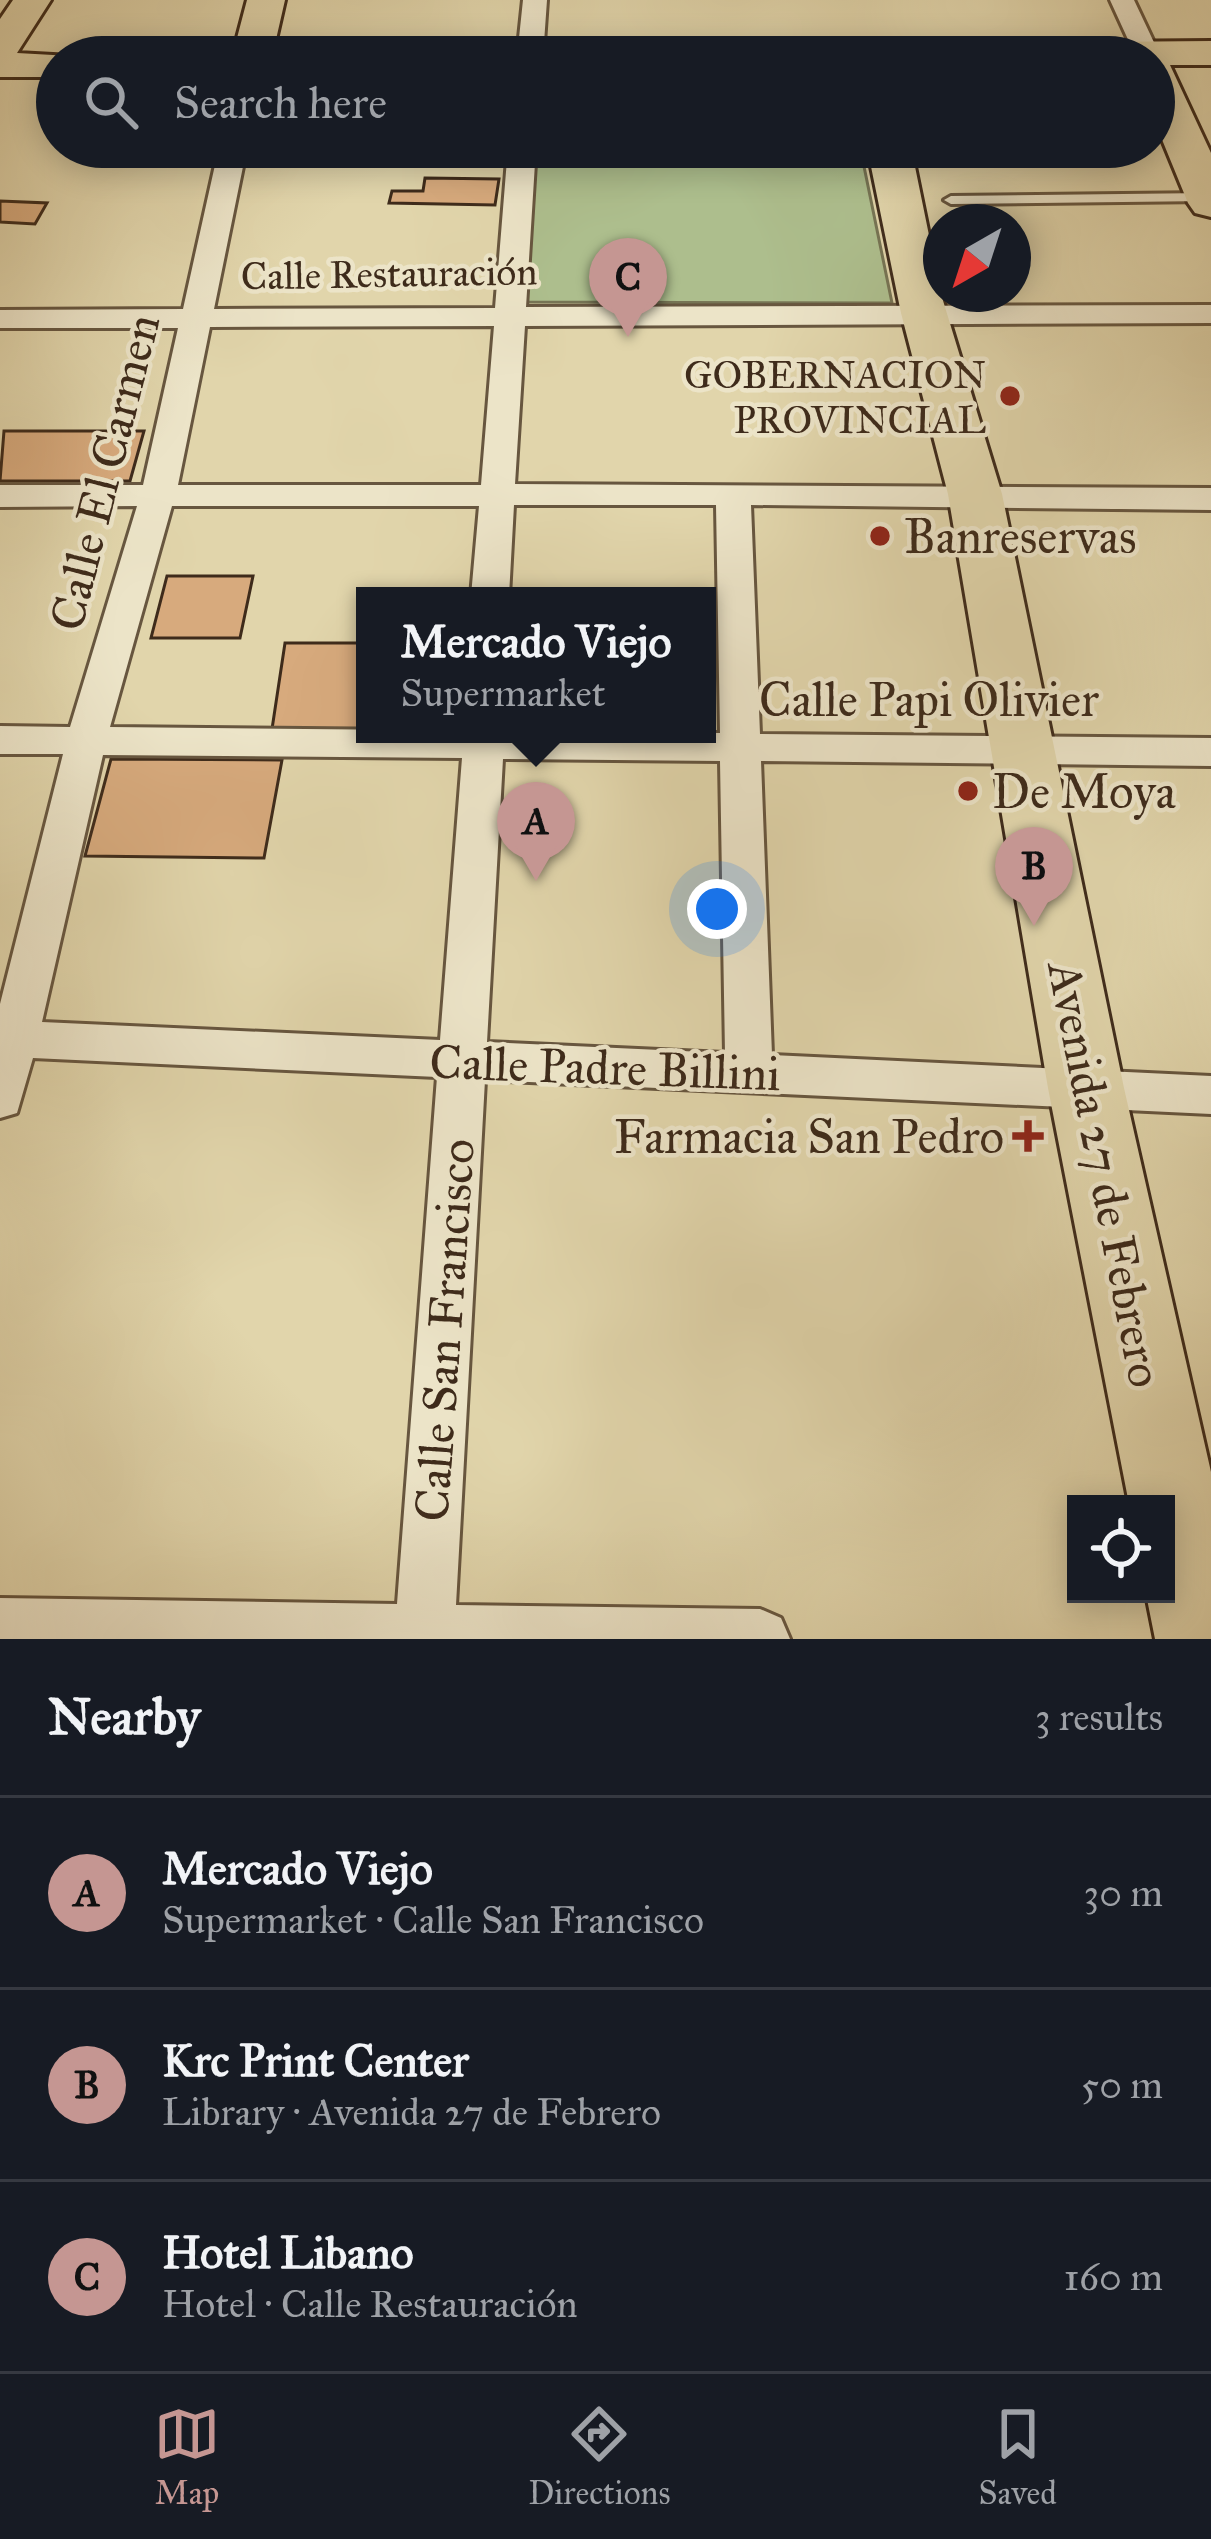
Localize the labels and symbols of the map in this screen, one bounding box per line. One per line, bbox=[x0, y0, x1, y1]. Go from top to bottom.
north arrow bbox=[923, 204, 1031, 312]
pin: C bbox=[589, 238, 667, 337]
street label: Calle Restauración bbox=[240, 247, 538, 301]
street label: Calle El Carmen bbox=[37, 308, 172, 636]
place label: GOBERNACION PROVINCIAL bbox=[684, 351, 986, 444]
marker: GOBERNACION PROVINCIAL bbox=[997, 383, 1023, 409]
place label: Banreservas bbox=[904, 507, 1136, 566]
marker: Banreservas bbox=[867, 523, 893, 549]
street label: Calle Papi Olivier bbox=[759, 670, 1099, 729]
place label: De Moya bbox=[992, 762, 1177, 821]
marker: De Moya bbox=[955, 778, 981, 804]
pin: A bbox=[497, 782, 575, 881]
pin: B bbox=[995, 827, 1073, 926]
your location bbox=[687, 879, 747, 939]
street label: Avenida 27 de Febrero bbox=[1035, 954, 1176, 1392]
street label: Calle Padre Billini bbox=[428, 1032, 781, 1103]
place label: Farmacia San Pedro bbox=[614, 1107, 1004, 1166]
marker: Farmacia San Pedro bbox=[1015, 1123, 1041, 1149]
street label: Calle San Francisco bbox=[402, 1137, 487, 1523]

